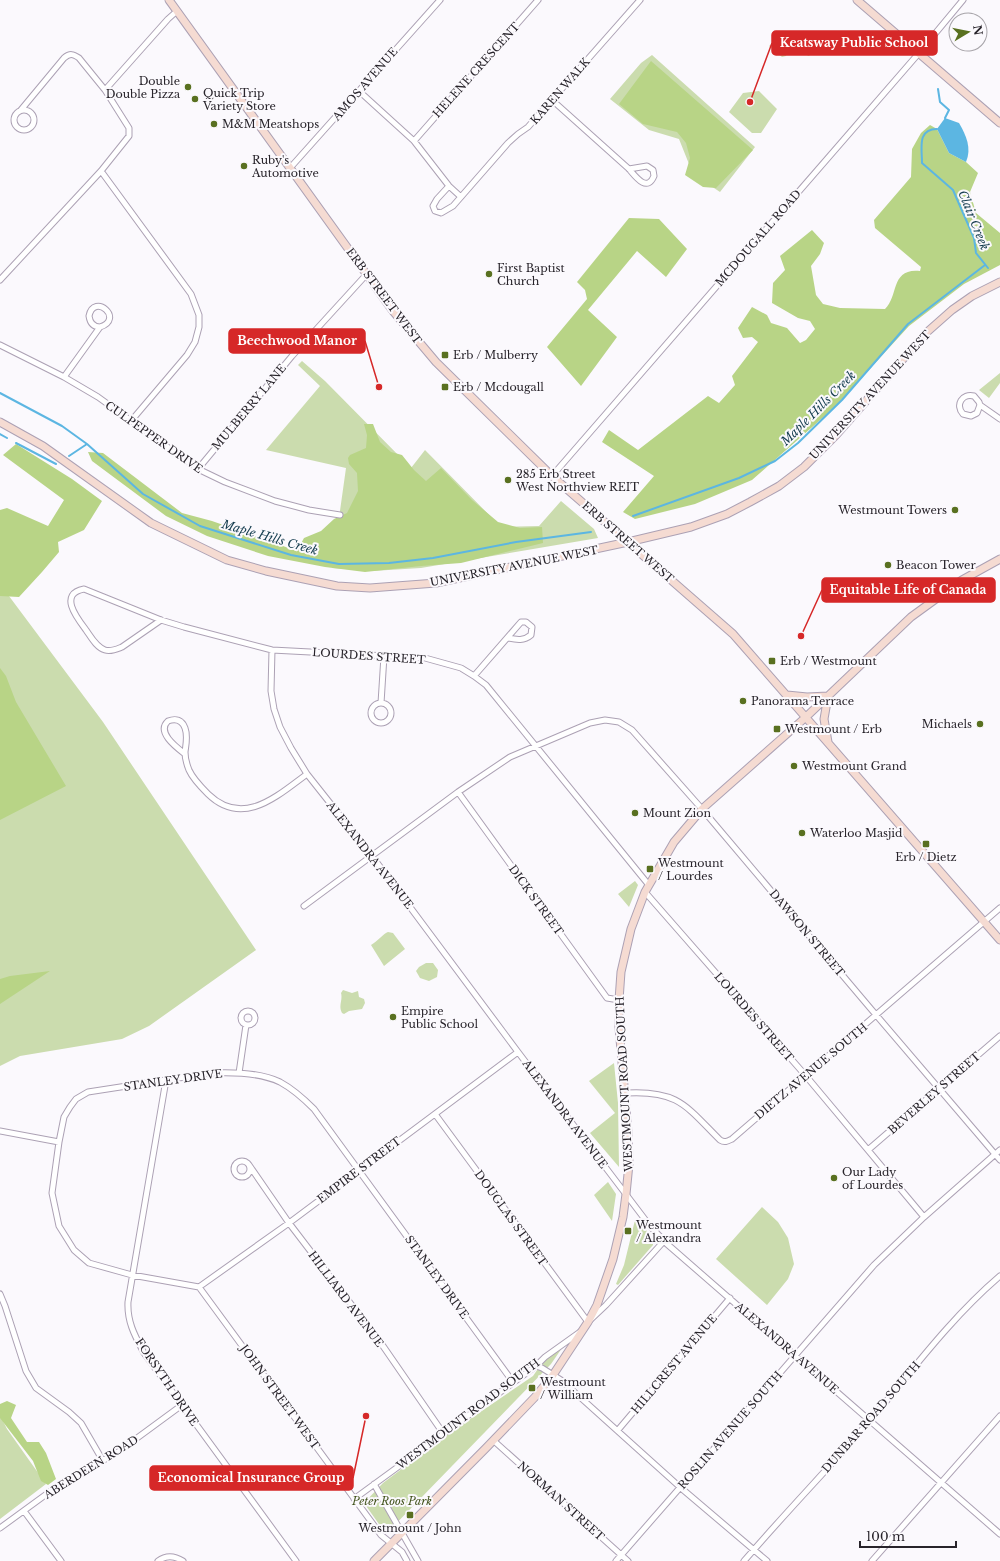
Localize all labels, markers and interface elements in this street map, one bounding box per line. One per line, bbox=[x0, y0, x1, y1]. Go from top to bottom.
north arrow bbox=[948, 12, 988, 52]
street label: HELENE CRESCENT bbox=[430, 19, 523, 121]
text: N bbox=[970, 24, 986, 37]
callout: Keatsway Public School bbox=[772, 31, 937, 55]
text: Keatsway Public School bbox=[780, 35, 929, 50]
street label: AMOS AVENUE bbox=[329, 45, 401, 124]
street label: KAREN WALK bbox=[527, 55, 593, 127]
place label: Double Double Pizza bbox=[106, 74, 181, 101]
marker: Double Double Pizza bbox=[183, 82, 193, 92]
place label: Quick Trip Variety Store bbox=[202, 86, 276, 113]
marker: Quick Trip Variety Store bbox=[190, 94, 200, 104]
place label: M&M Meatshops bbox=[222, 117, 319, 131]
marker: M&M Meatshops bbox=[209, 119, 219, 129]
place label: Ruby's Automotive bbox=[251, 153, 319, 180]
marker: Ruby's Automotive bbox=[239, 161, 249, 171]
street label: MCDOUGALL ROAD bbox=[712, 187, 804, 289]
water label: Clair Creek bbox=[955, 188, 993, 252]
street label: ERB STREET WEST bbox=[343, 245, 425, 347]
place label: First Baptist Church bbox=[497, 261, 566, 288]
marker: First Baptist Church bbox=[484, 269, 494, 279]
street label: UNIVERSITY AVENUE WEST bbox=[806, 327, 934, 462]
callout: Beechwood Manor bbox=[229, 329, 365, 353]
text: Beechwood Manor bbox=[237, 333, 357, 348]
place label: Erb / Mulberry bbox=[453, 348, 538, 362]
marker: Erb / Mulberry bbox=[440, 350, 450, 360]
street label: MULBERRY LANE bbox=[209, 361, 289, 453]
water label: Maple Hills Creek bbox=[777, 368, 858, 449]
place label: Erb / Mcdougall bbox=[453, 380, 544, 394]
marker: Erb / Mcdougall bbox=[440, 382, 450, 392]
street label: CULPEPPER DRIVE bbox=[103, 398, 205, 476]
place label: 285 Erb Street West Northview REIT bbox=[515, 467, 639, 494]
marker: 285 Erb Street West Northview REIT bbox=[503, 475, 513, 485]
street label: ERB STREET WEST bbox=[579, 498, 677, 586]
place label: Westmount Towers bbox=[837, 503, 947, 517]
marker: Westmount Towers bbox=[950, 505, 960, 515]
water label: Maple Hills Creek bbox=[219, 516, 320, 558]
street label: UNIVERSITY AVENUE WEST bbox=[429, 543, 600, 589]
place label: Beacon Tower bbox=[896, 558, 976, 572]
marker: Beacon Tower bbox=[883, 560, 893, 570]
callout: Equitable Life of Canada bbox=[822, 578, 995, 602]
text: Equitable Life of Canada bbox=[830, 582, 987, 597]
street label: LOURDES STREET bbox=[312, 645, 426, 667]
place label: Erb / Westmount bbox=[780, 654, 877, 668]
marker: Erb / Westmount bbox=[767, 656, 777, 666]
place label: Panorama Terrace bbox=[751, 694, 854, 708]
marker: Panorama Terrace bbox=[738, 696, 748, 706]
place label: Michaels bbox=[922, 717, 972, 731]
marker: Michaels bbox=[975, 719, 985, 729]
place label: Westmount / Erb bbox=[784, 722, 882, 736]
marker: Westmount / Erb bbox=[772, 724, 782, 734]
place label: Westmount Grand bbox=[801, 759, 907, 773]
marker: Westmount Grand bbox=[789, 761, 799, 771]
street label: ALEXANDRA AVENUE bbox=[323, 798, 416, 912]
place label: Mount Zion bbox=[643, 806, 712, 820]
marker: Mount Zion bbox=[630, 808, 640, 818]
place label: Waterloo Masjid bbox=[809, 826, 903, 840]
marker: Waterloo Masjid bbox=[797, 828, 807, 838]
marker: Erb / Dietz bbox=[921, 839, 931, 849]
place label: Erb / Dietz bbox=[895, 850, 957, 864]
place label: Westmount / Lourdes bbox=[657, 856, 724, 883]
street label: DICK STREET bbox=[506, 862, 566, 938]
marker: Westmount / Lourdes bbox=[645, 864, 655, 874]
street label: DAWSON STREET bbox=[766, 886, 848, 980]
street label: LOURDES STREET bbox=[711, 970, 797, 1065]
street label: WESTMOUNT ROAD SOUTH bbox=[612, 996, 636, 1173]
place label: Empire Public School bbox=[401, 1004, 478, 1031]
marker: Empire Public School bbox=[388, 1012, 398, 1022]
street label: DIETZ AVENUE SOUTH bbox=[752, 1020, 870, 1122]
street label: BEVERLEY STREET bbox=[885, 1049, 983, 1137]
street label: ALEXANDRA AVENUE bbox=[519, 1056, 610, 1171]
street label: STANLEY DRIVE bbox=[123, 1066, 223, 1094]
street label: EMPIRE STREET bbox=[314, 1134, 404, 1206]
place label: Our Lady of Lourdes bbox=[842, 1165, 903, 1192]
street label: DOUGLAS STREET bbox=[472, 1167, 551, 1269]
marker: Our Lady of Lourdes bbox=[829, 1173, 839, 1183]
place label: Westmount / Alexandra bbox=[635, 1218, 702, 1245]
marker: Westmount / Alexandra bbox=[623, 1226, 633, 1236]
street label: STANLEY DRIVE bbox=[402, 1233, 472, 1321]
street label: HILLIARD AVENUE bbox=[305, 1248, 387, 1350]
street label: ALEXANDRA AVENUE bbox=[732, 1299, 842, 1397]
street label: HILLCREST AVENUE bbox=[628, 1311, 720, 1417]
street label: FORSYTH DRIVE bbox=[132, 1335, 202, 1429]
street label: JOHN STREET WEST bbox=[236, 1340, 323, 1452]
street label: WESTMOUNT ROAD SOUTH bbox=[393, 1356, 542, 1473]
street label: DUNBAR ROAD SOUTH bbox=[819, 1358, 923, 1476]
street label: ROSLIN AVENUE SOUTH bbox=[675, 1368, 785, 1492]
place label: Westmount / William bbox=[539, 1375, 606, 1402]
marker: Westmount / William bbox=[527, 1383, 537, 1393]
street label: ABERDEEN ROAD bbox=[40, 1432, 141, 1502]
street label: NORMAN STREET bbox=[515, 1458, 607, 1544]
callout: Economical Insurance Group bbox=[150, 1466, 353, 1490]
text: Economical Insurance Group bbox=[158, 1470, 344, 1485]
park label: Peter Roos Park bbox=[351, 1494, 432, 1508]
marker: Westmount / John bbox=[405, 1510, 415, 1520]
place label: Westmount / John bbox=[358, 1521, 462, 1535]
scale bar bbox=[860, 1523, 956, 1549]
text: 100 m bbox=[866, 1529, 905, 1544]

